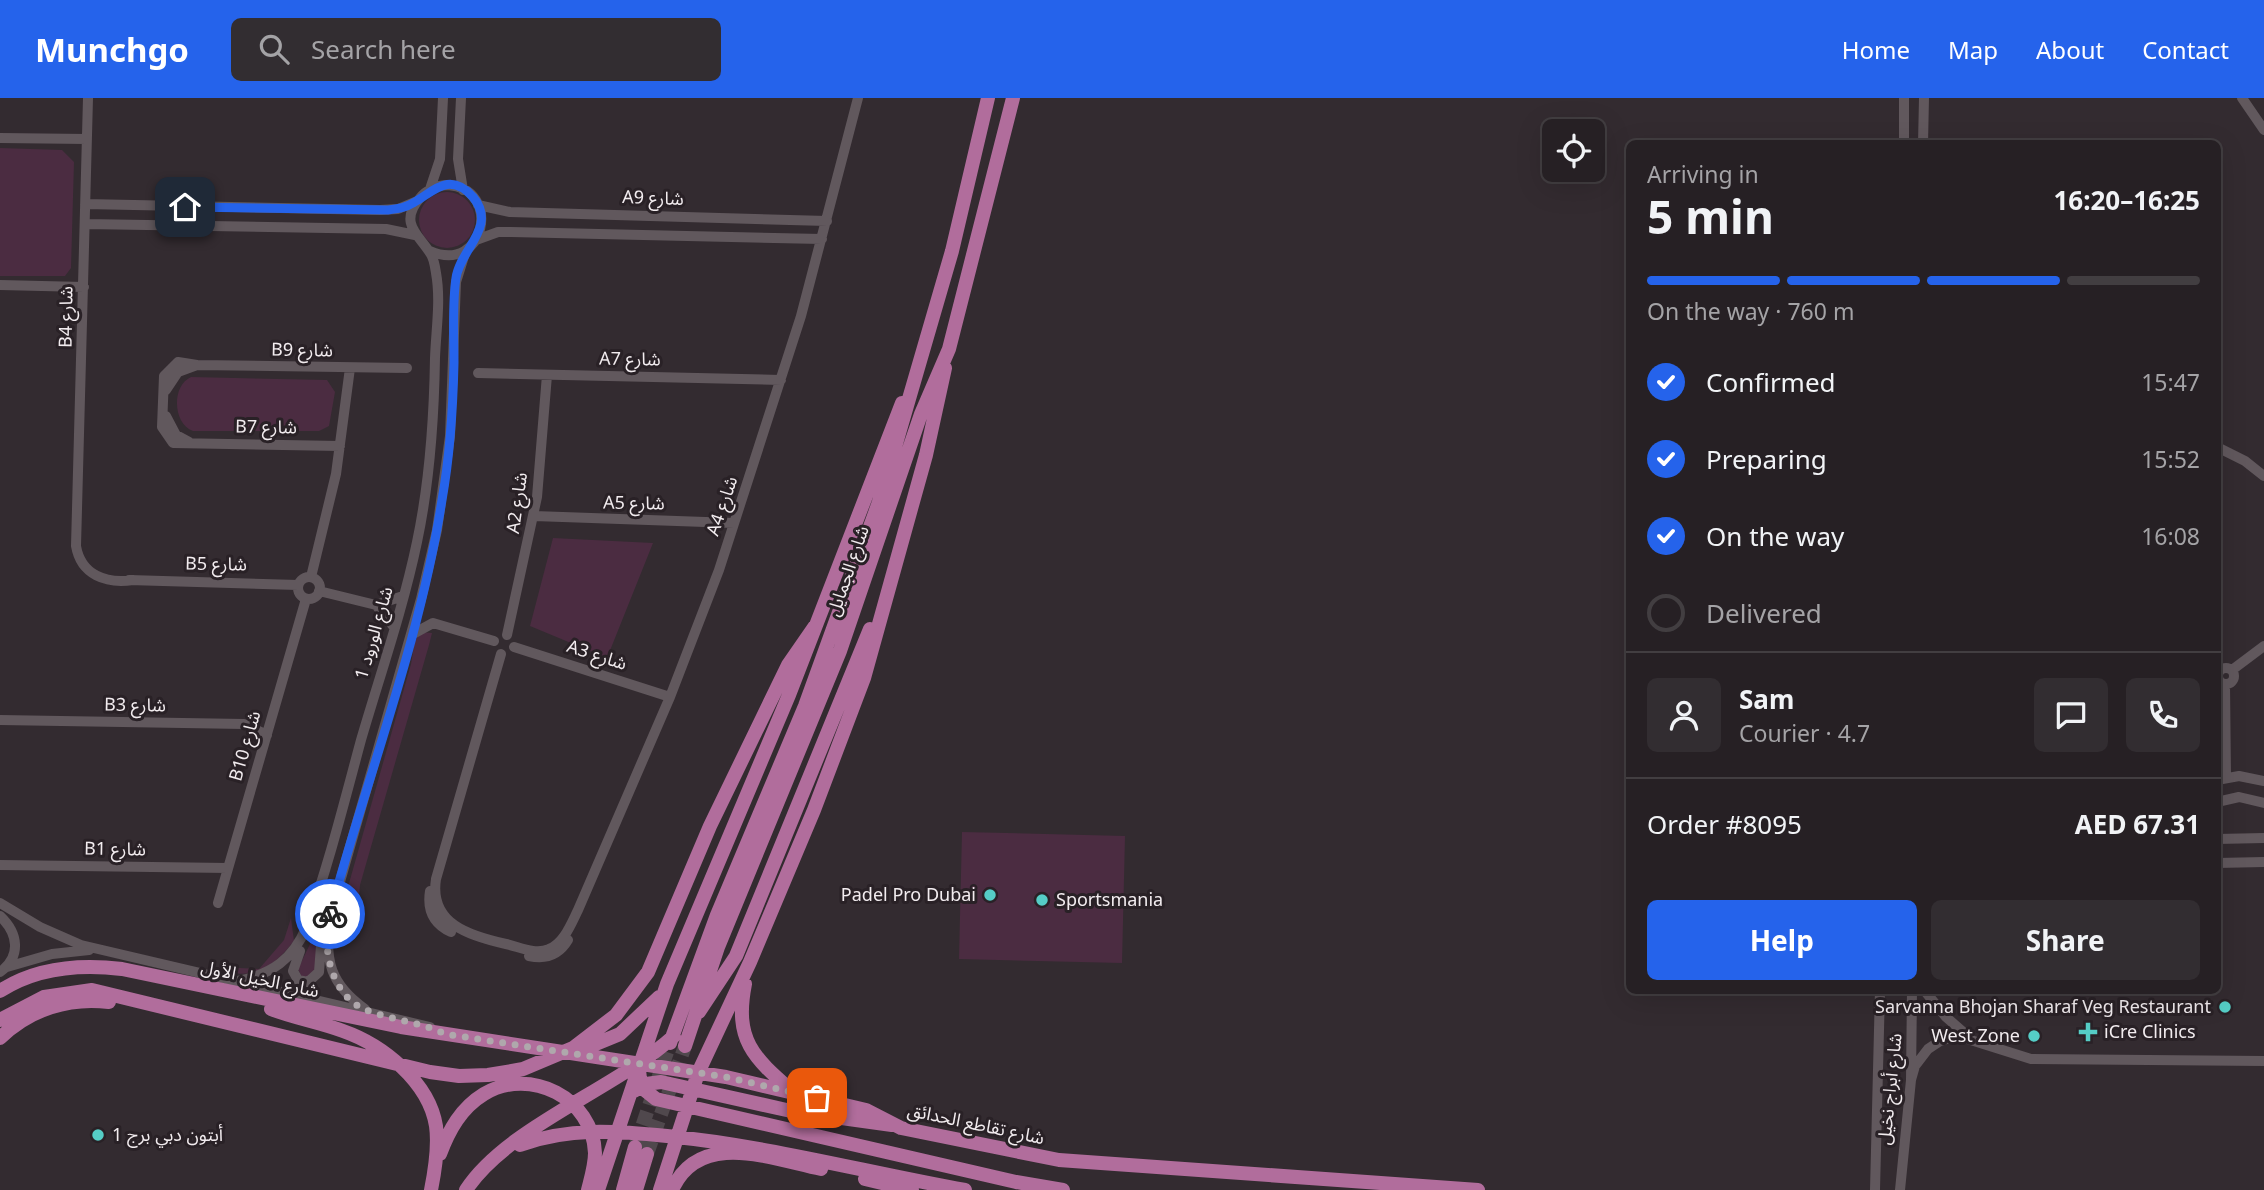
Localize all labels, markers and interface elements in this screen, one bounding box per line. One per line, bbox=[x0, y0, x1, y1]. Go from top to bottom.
search box bbox=[231, 18, 721, 81]
text: Munchgo bbox=[35, 27, 189, 72]
icon: search bbox=[255, 30, 293, 68]
text: Search here bbox=[311, 31, 456, 67]
text: Home bbox=[1842, 33, 1910, 66]
text: Map bbox=[1948, 33, 1998, 66]
text: About bbox=[2036, 33, 2104, 66]
text: Contact bbox=[2142, 33, 2229, 66]
map controls bbox=[1542, 119, 1605, 182]
button: locate bbox=[1542, 119, 1605, 182]
text: Arriving in bbox=[1647, 158, 1759, 190]
pin bbox=[155, 177, 215, 237]
text: 16:20–16:25 bbox=[2053, 182, 2200, 218]
street label: A9 شارع bbox=[622, 184, 684, 213]
text: 5 min bbox=[1647, 185, 1774, 247]
icon: home bbox=[166, 188, 204, 226]
street label: B4 شارع bbox=[52, 286, 81, 348]
text: On the way · 760 m bbox=[1647, 295, 1854, 327]
street label: B9 شارع bbox=[271, 336, 333, 365]
street label: A7 شارع bbox=[599, 345, 661, 374]
icon: check bbox=[1647, 363, 1685, 401]
text: Confirmed bbox=[1706, 364, 1836, 400]
text: 15:47 bbox=[2141, 366, 2200, 398]
street label: B7 شارع bbox=[235, 413, 297, 442]
icon: check bbox=[1647, 440, 1685, 478]
text: Preparing bbox=[1706, 441, 1827, 477]
text: 15:52 bbox=[2141, 443, 2200, 475]
street label: A2 شارع bbox=[500, 471, 535, 535]
street label: A4 شارع bbox=[700, 473, 745, 540]
street label: A5 شارع bbox=[603, 489, 665, 518]
icon: check bbox=[1647, 517, 1685, 555]
text: On the way bbox=[1706, 518, 1844, 554]
text: 16:08 bbox=[2141, 520, 2200, 552]
street label: شارع الجمايل bbox=[820, 522, 877, 620]
street label: B5 شارع bbox=[185, 550, 247, 579]
street label: شارع الورود 1 bbox=[348, 584, 401, 683]
text: Delivered bbox=[1706, 595, 1822, 631]
street label: A3 شارع bbox=[563, 633, 630, 678]
button: person bbox=[1647, 678, 1721, 752]
button: chat bbox=[2034, 678, 2108, 752]
button: phone bbox=[2126, 678, 2200, 752]
text: Sam bbox=[1739, 681, 1794, 717]
street label: B3 شارع bbox=[104, 691, 166, 720]
street label: B10 شارع bbox=[223, 708, 268, 785]
text: Courier · 4.7 bbox=[1739, 717, 1870, 749]
text: Order #8095 bbox=[1647, 806, 1802, 842]
text: AED 67.31 bbox=[2075, 806, 2200, 842]
street label: B1 شارع bbox=[84, 835, 146, 864]
courier bbox=[295, 879, 365, 949]
place label: Padel Pro Dubai bbox=[841, 882, 976, 906]
marker: Padel Pro Dubai bbox=[982, 887, 998, 903]
place label: Sportsmania bbox=[1056, 887, 1163, 911]
marker: Sportsmania bbox=[1034, 892, 1050, 908]
icon: bike bbox=[311, 895, 349, 933]
button: Help bbox=[1647, 900, 1917, 980]
button: Share bbox=[1931, 900, 2200, 980]
street label: شارع الخيل الأول bbox=[198, 954, 321, 1005]
place label: Sarvanna Bhojan Sharaf Veg Restaurant bbox=[1875, 994, 2211, 1018]
marker: Sarvanna Bhojan Sharaf Veg Restaurant bbox=[2217, 999, 2233, 1015]
place label: iCre Clinics bbox=[2104, 1019, 2196, 1043]
marker: iCre Clinics bbox=[2078, 1022, 2098, 1042]
place label: West Zone bbox=[1931, 1023, 2020, 1047]
marker: West Zone bbox=[2026, 1028, 2042, 1044]
street label: شارع أبراج نخيل bbox=[1871, 1032, 1910, 1146]
pin bbox=[787, 1068, 847, 1128]
icon: bag bbox=[798, 1079, 836, 1117]
street label: شارع تقاطع الحدائق bbox=[905, 1097, 1047, 1152]
place label: أبتون دبي برج 1 bbox=[112, 1122, 223, 1148]
marker: أبتون دبي برج 1 bbox=[90, 1127, 106, 1143]

